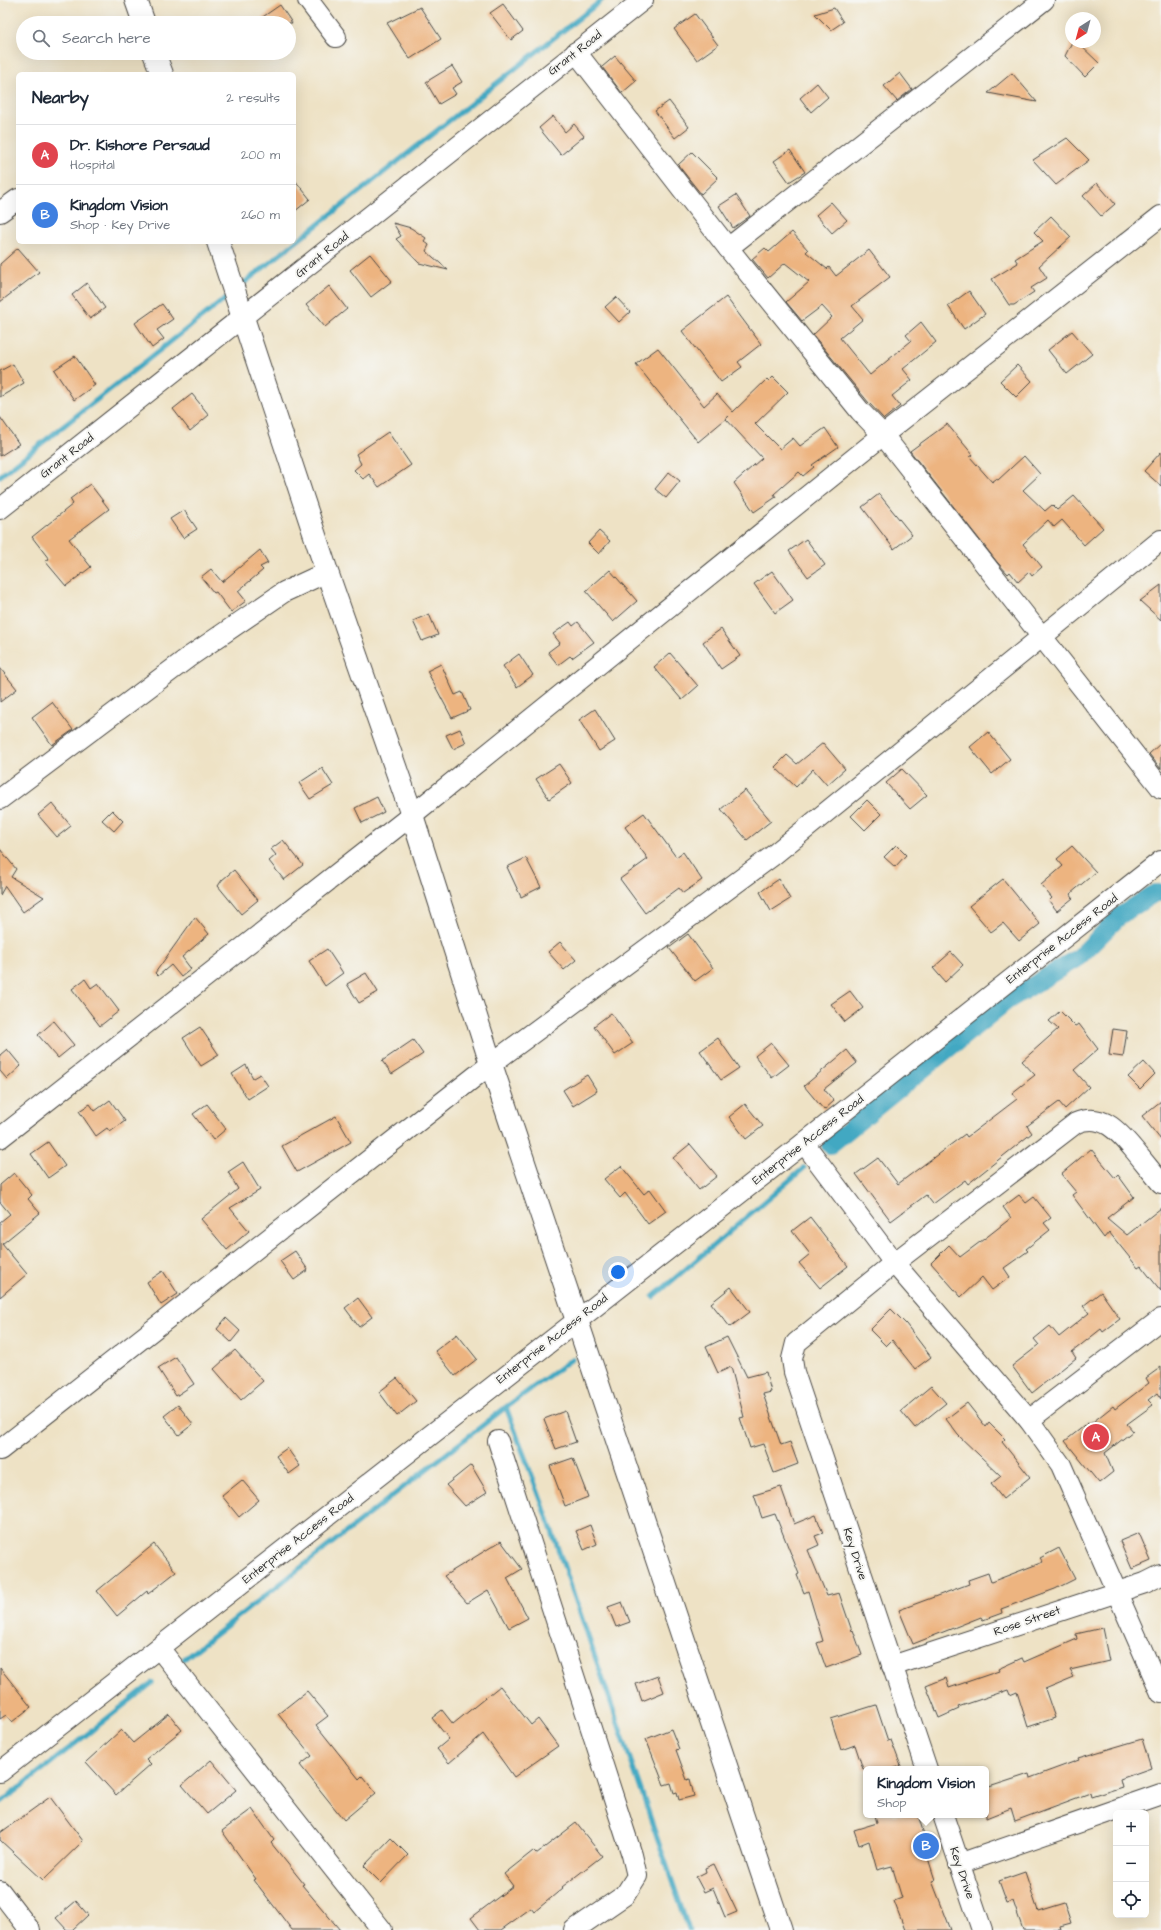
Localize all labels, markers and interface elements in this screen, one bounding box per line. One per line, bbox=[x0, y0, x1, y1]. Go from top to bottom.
north arrow bbox=[1065, 12, 1101, 48]
search box bbox=[16, 16, 296, 60]
icon: search bbox=[30, 27, 52, 49]
street label: Grant Road bbox=[544, 27, 606, 79]
text: Search here bbox=[62, 28, 151, 49]
text: Nearby bbox=[32, 86, 89, 110]
text: 2 results bbox=[226, 89, 280, 107]
text: Dr. Kishore Persaud bbox=[70, 135, 210, 156]
text: A bbox=[41, 146, 49, 164]
text: 200 m bbox=[241, 146, 280, 164]
text: Hospital bbox=[70, 156, 115, 174]
text: Kingdom Vision bbox=[70, 195, 168, 216]
text: B bbox=[40, 206, 50, 224]
text: 260 m bbox=[241, 206, 280, 224]
text: Shop · Key Drive bbox=[70, 216, 170, 234]
street label: Grant Road bbox=[292, 228, 352, 282]
street label: Grant Road bbox=[36, 430, 98, 482]
street label: Enterprise Access Road bbox=[1003, 890, 1121, 988]
street label: Enterprise Access Road bbox=[749, 1091, 867, 1189]
your location bbox=[608, 1262, 628, 1282]
street label: Enterprise Access Road bbox=[493, 1290, 611, 1388]
pin: A bbox=[1083, 1422, 1109, 1452]
street label: Enterprise Access Road bbox=[239, 1490, 357, 1588]
street label: Key Drive bbox=[838, 1526, 872, 1583]
street label: Rose Street bbox=[991, 1602, 1063, 1640]
popup bbox=[863, 1766, 989, 1818]
text: Kingdom Vision bbox=[877, 1773, 975, 1794]
text: Shop bbox=[877, 1794, 906, 1812]
map controls bbox=[1113, 1810, 1149, 1918]
button: + bbox=[1113, 1810, 1149, 1846]
pin: B bbox=[913, 1831, 939, 1861]
street label: Key Drive bbox=[944, 1845, 979, 1902]
button: − bbox=[1113, 1846, 1149, 1882]
button: locate bbox=[1113, 1882, 1149, 1918]

